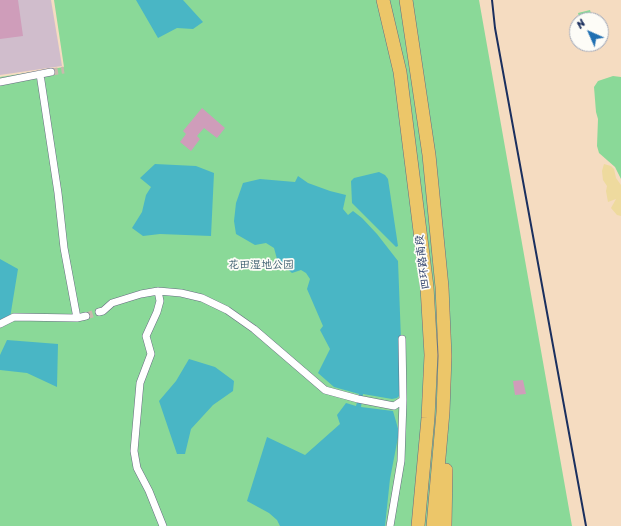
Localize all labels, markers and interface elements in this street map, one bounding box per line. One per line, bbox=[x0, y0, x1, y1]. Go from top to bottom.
north arrow bbox=[569, 12, 609, 52]
text: N bbox=[571, 14, 590, 33]
street label: 四环路南段 bbox=[413, 234, 433, 290]
park label: 花田湿地公园 bbox=[228, 258, 294, 272]

